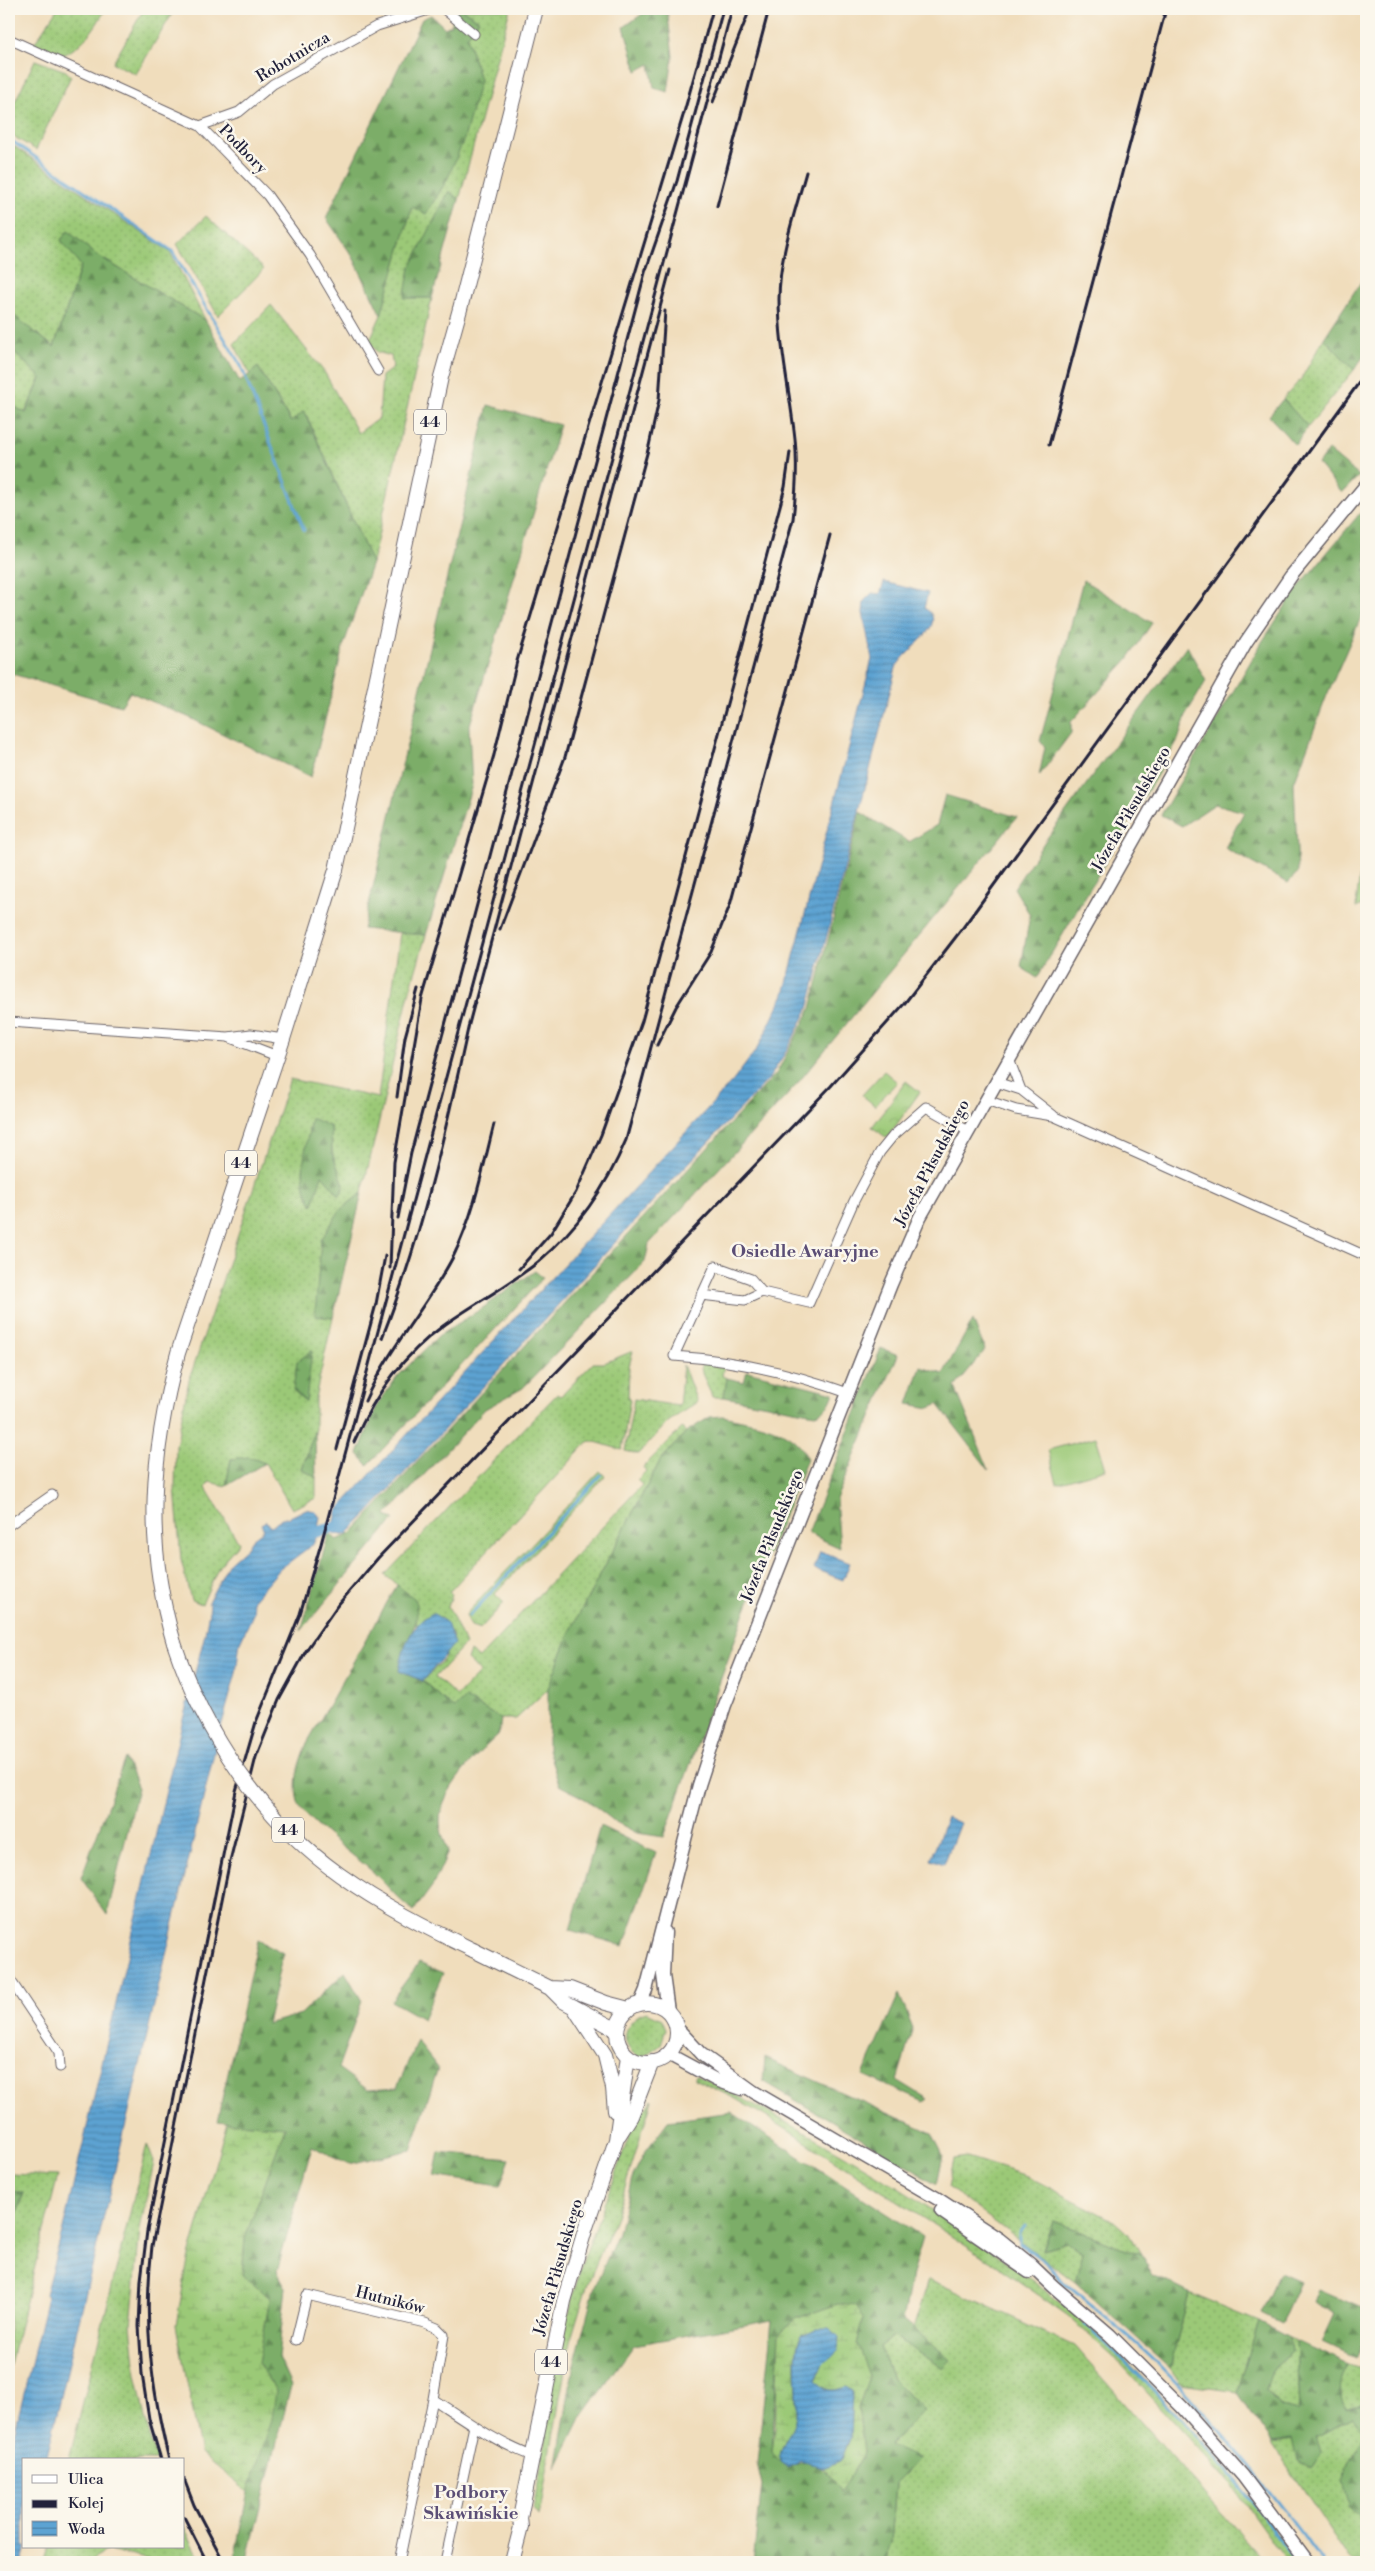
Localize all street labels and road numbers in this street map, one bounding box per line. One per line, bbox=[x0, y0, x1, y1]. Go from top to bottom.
street label: Robotnicza bbox=[253, 27, 334, 87]
street label: Podbory bbox=[215, 120, 272, 178]
road number: 44 bbox=[414, 410, 446, 434]
street label: Józefa Piłsudskiego bbox=[1087, 743, 1175, 876]
street label: Józefa Piłsudskiego bbox=[890, 1096, 974, 1231]
road number: 44 bbox=[225, 1150, 257, 1176]
street label: Józefa Piłsudskiego bbox=[736, 1467, 808, 1606]
road number: 44 bbox=[272, 1818, 304, 1842]
street label: Józefa Piłsudskiego bbox=[529, 2196, 587, 2338]
street label: Hutników bbox=[353, 2282, 428, 2318]
road number: 44 bbox=[535, 2350, 567, 2374]

